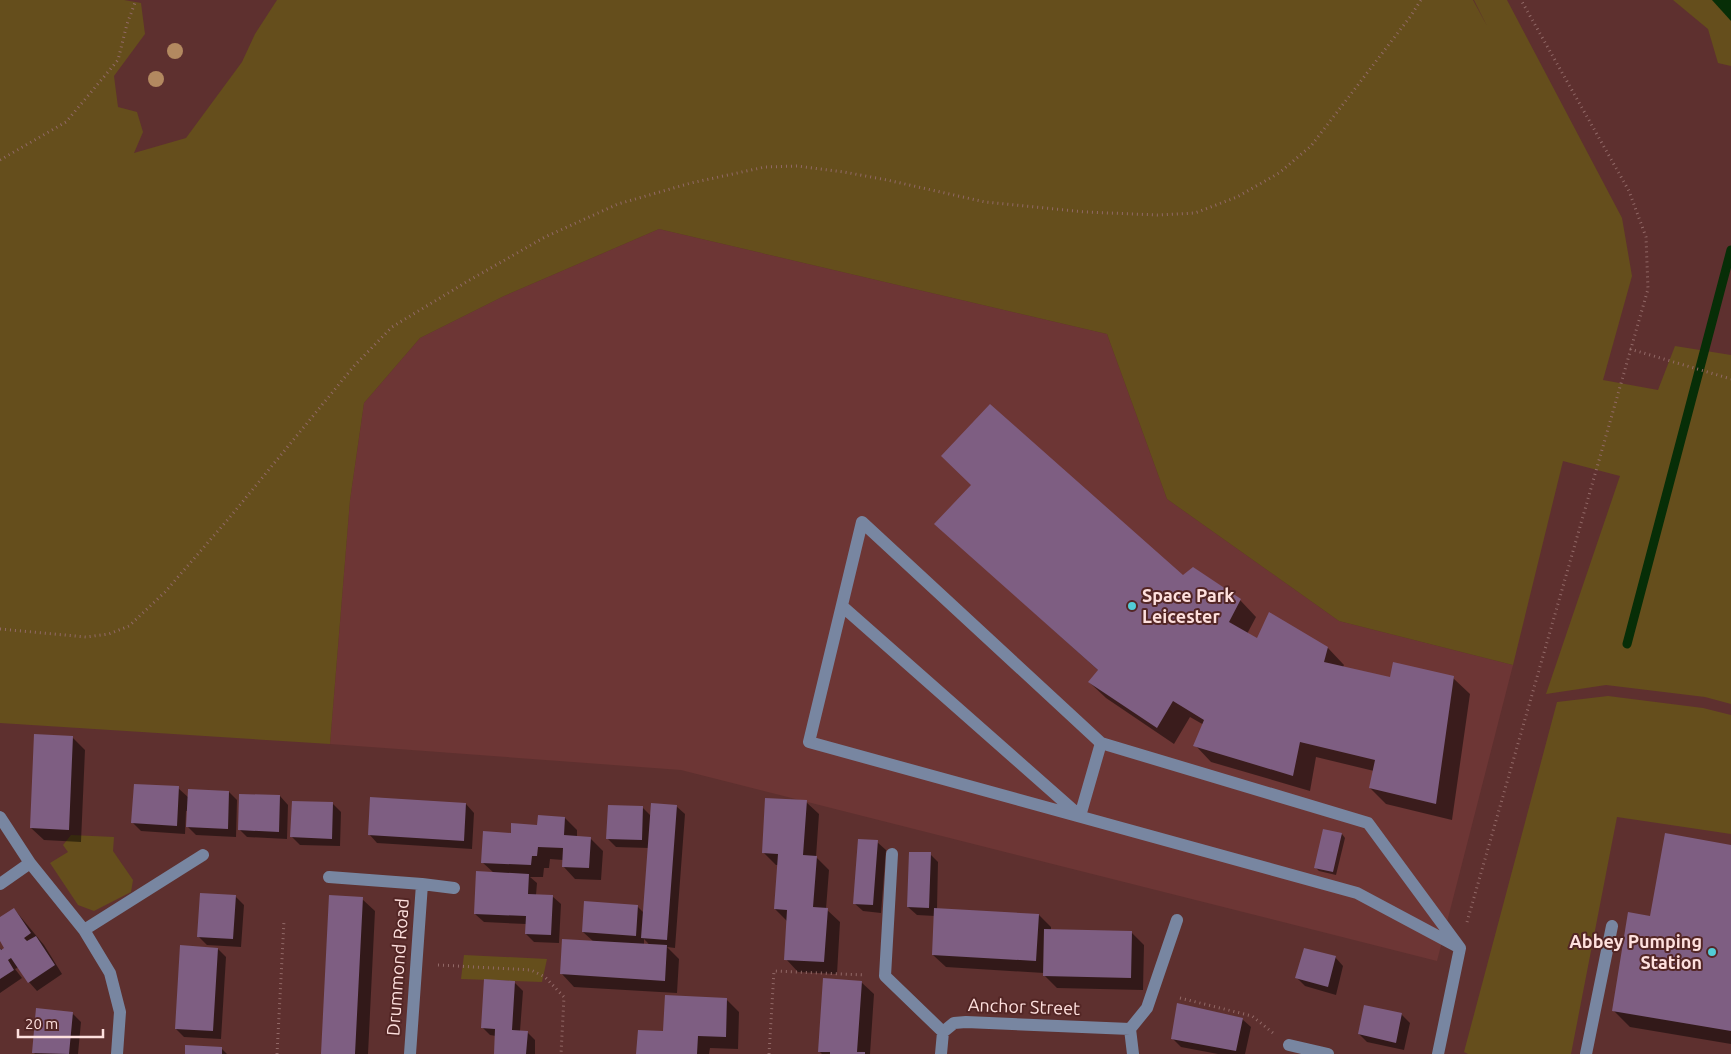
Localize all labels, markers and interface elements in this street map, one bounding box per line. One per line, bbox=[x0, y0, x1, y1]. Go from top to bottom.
place label: Space Park Leicester bbox=[1142, 585, 1234, 626]
marker: Space Park Leicester bbox=[1126, 600, 1138, 612]
street label: Drummond Road bbox=[382, 897, 412, 1036]
place label: Abbey Pumping Station bbox=[1569, 931, 1702, 972]
marker: Abbey Pumping Station bbox=[1706, 946, 1718, 958]
street label: Anchor Street bbox=[968, 994, 1081, 1018]
scale bar bbox=[18, 1006, 102, 1038]
text: 20 m bbox=[25, 1015, 58, 1032]

